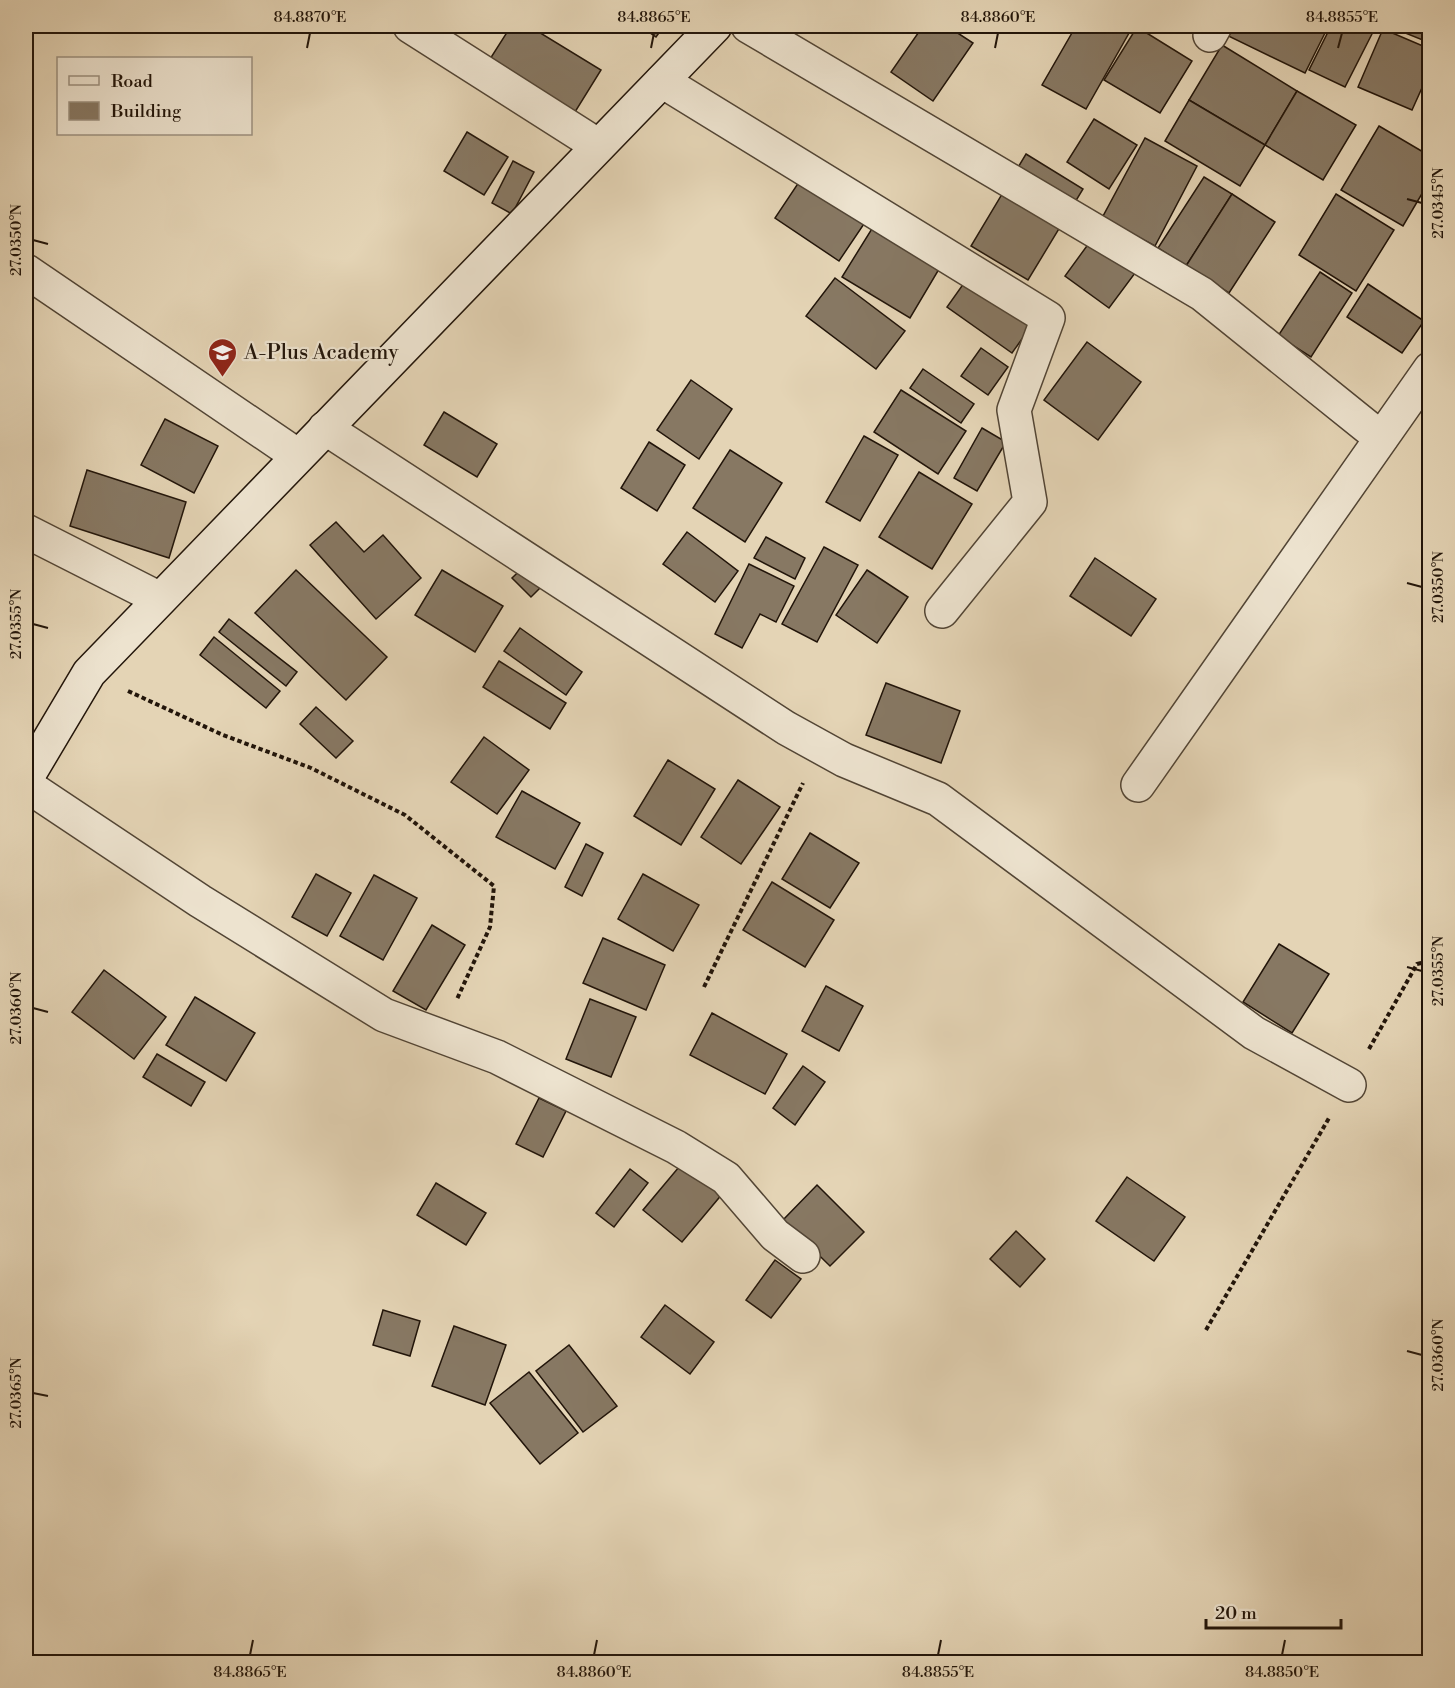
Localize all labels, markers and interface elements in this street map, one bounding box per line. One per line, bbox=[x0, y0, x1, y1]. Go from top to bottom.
text: 84.8870°E bbox=[274, 8, 346, 27]
text: 84.8865°E bbox=[617, 8, 691, 27]
text: 84.8860°E bbox=[961, 8, 1036, 27]
text: 84.8855°E bbox=[1306, 8, 1378, 27]
legend bbox=[57, 57, 252, 135]
text: Road bbox=[111, 70, 154, 93]
text: Building bbox=[110, 100, 182, 123]
text: 27.0345°N bbox=[1429, 167, 1448, 239]
text: 27.0350°N bbox=[7, 204, 26, 276]
school or university icon: A-Plus Academy bbox=[207, 336, 239, 378]
place label: A-Plus Academy bbox=[243, 340, 399, 366]
text: 27.0350°N bbox=[1429, 551, 1448, 623]
text: 27.0355°N bbox=[7, 589, 26, 659]
text: 27.0355°N bbox=[1429, 936, 1448, 1006]
text: 27.0360°N bbox=[7, 972, 26, 1044]
text: 27.0360°N bbox=[1429, 1319, 1448, 1391]
text: 27.0365°N bbox=[7, 1357, 26, 1429]
scale bar bbox=[1206, 1592, 1341, 1630]
text: 20 m bbox=[1215, 1602, 1257, 1625]
text: 84.8865°E bbox=[213, 1663, 287, 1682]
text: 84.8860°E bbox=[557, 1663, 632, 1682]
text: 84.8855°E bbox=[902, 1663, 974, 1682]
text: 84.8850°E bbox=[1245, 1663, 1319, 1682]

